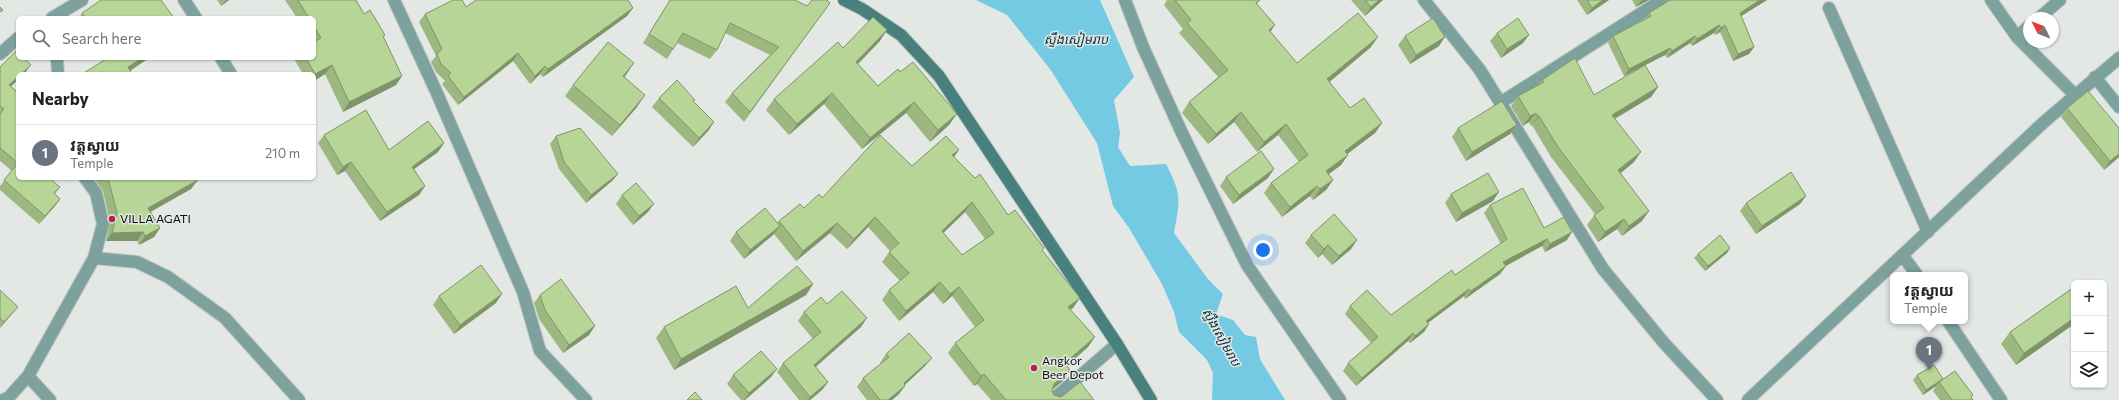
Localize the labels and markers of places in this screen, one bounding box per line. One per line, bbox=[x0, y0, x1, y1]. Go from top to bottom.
place label: VILLA AGATI bbox=[120, 211, 191, 225]
marker: VILLA AGATI bbox=[107, 214, 117, 224]
pin: 1 bbox=[1916, 337, 1942, 370]
place label: Angkor Beer Depot bbox=[1042, 353, 1104, 381]
marker: Angkor Beer Depot bbox=[1029, 363, 1039, 373]

